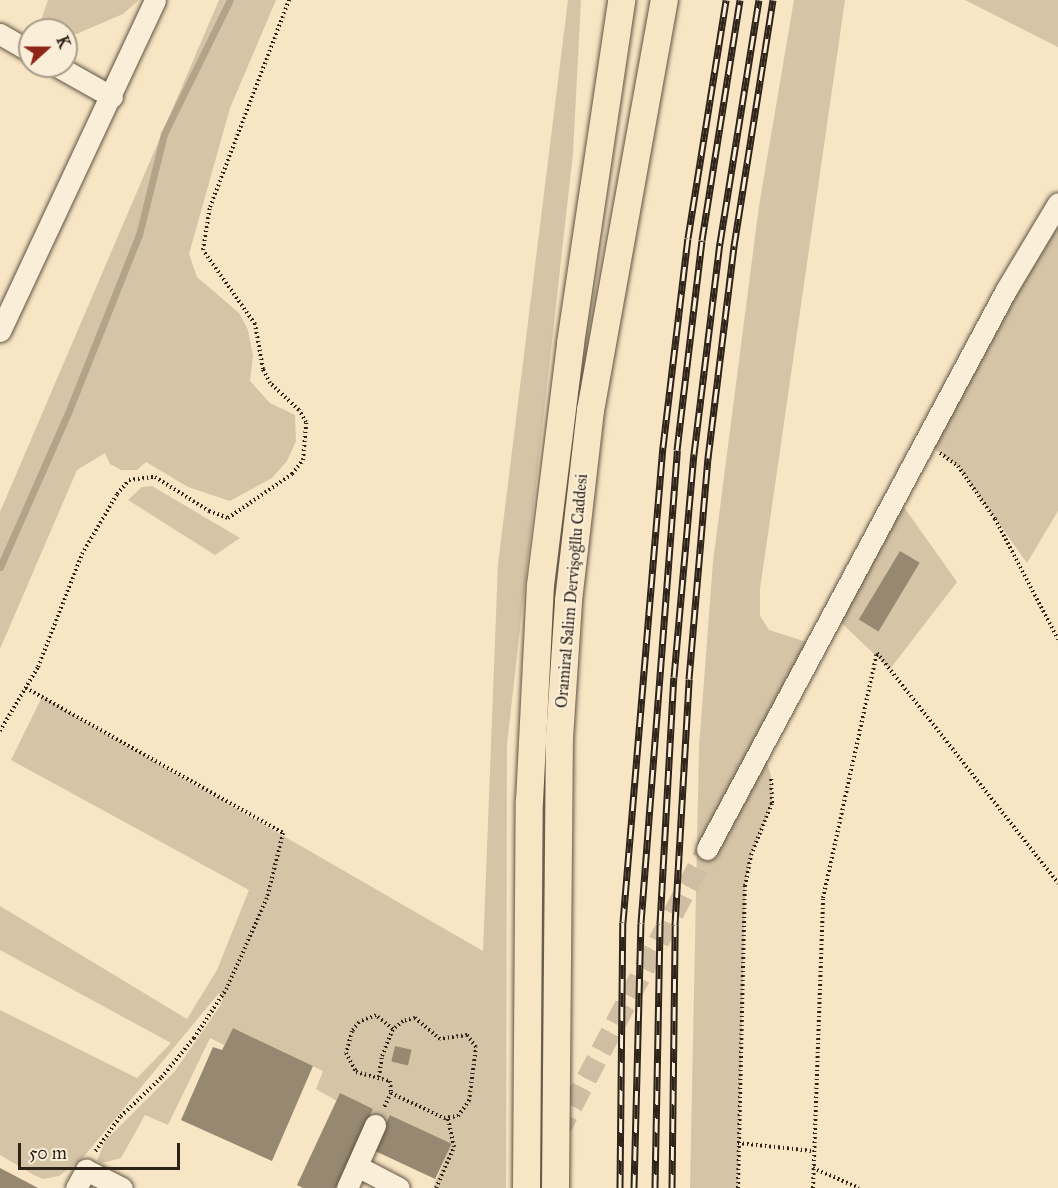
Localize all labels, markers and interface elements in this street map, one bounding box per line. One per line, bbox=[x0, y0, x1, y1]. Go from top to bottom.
north arrow bbox=[18, 18, 78, 78]
text: K bbox=[52, 33, 74, 51]
street label: Oramiral Salim Dervişoğllu Caddesi bbox=[552, 473, 592, 709]
scale bar bbox=[21, 1131, 183, 1169]
text: 50 m bbox=[29, 1142, 67, 1164]

